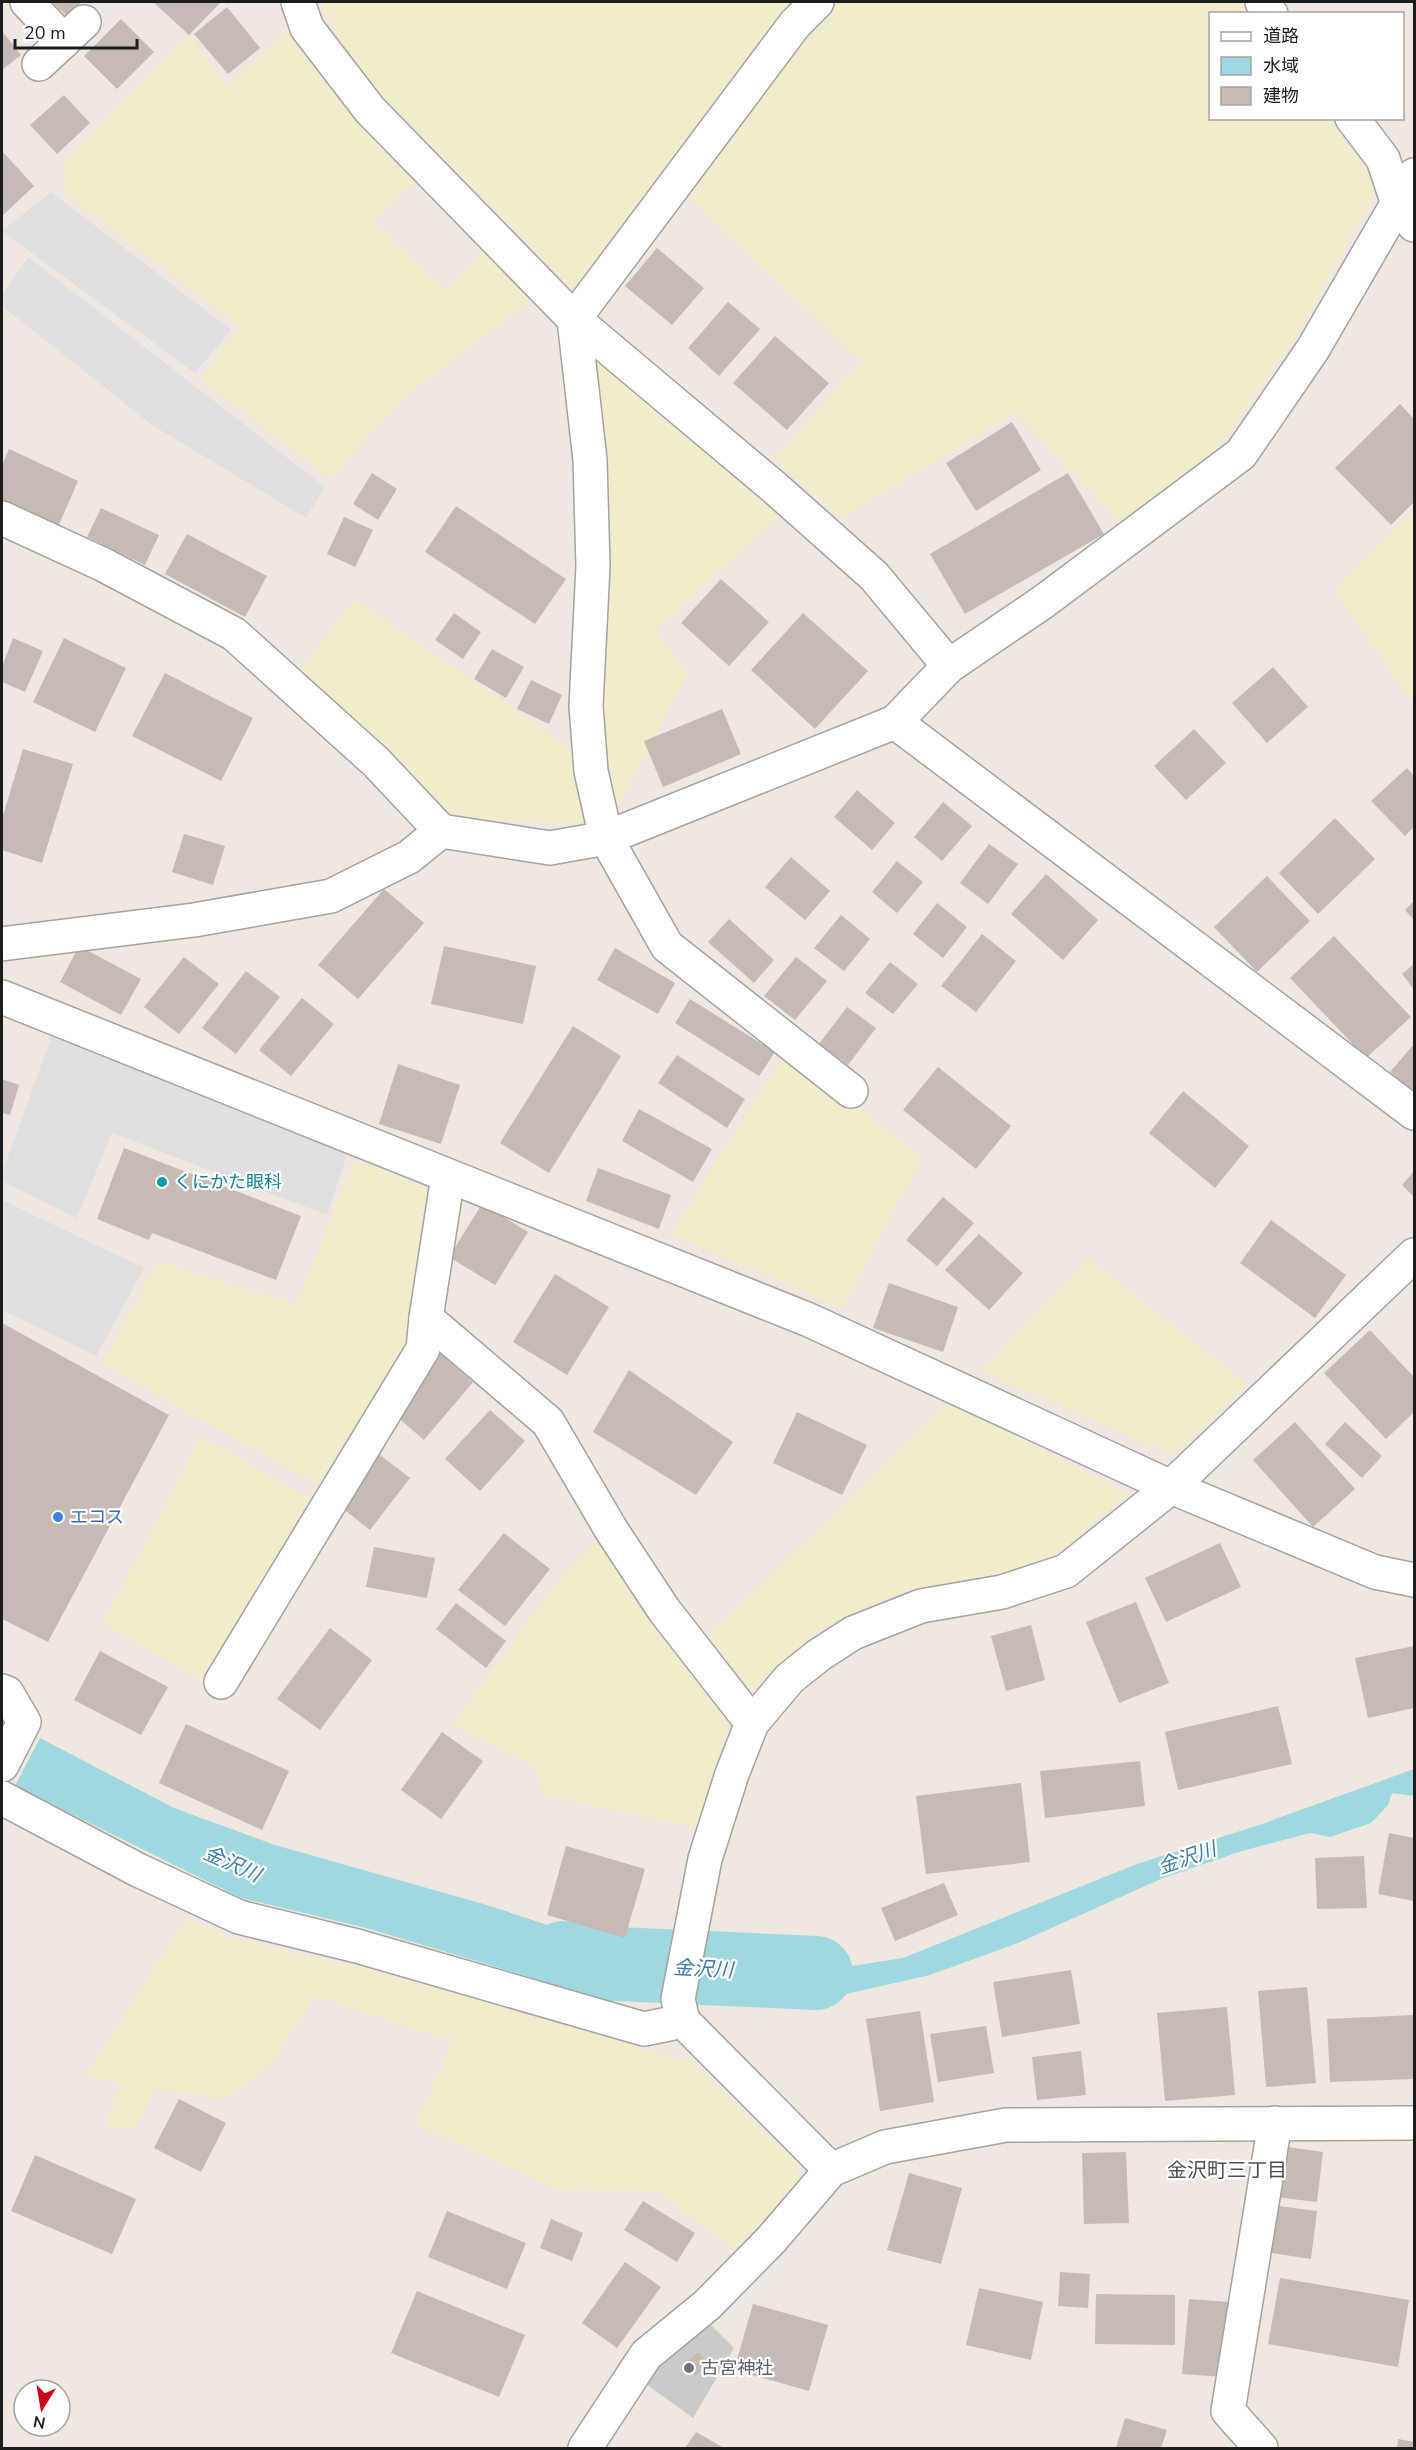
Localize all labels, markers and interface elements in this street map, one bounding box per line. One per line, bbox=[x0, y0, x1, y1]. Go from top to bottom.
scale bar bbox=[15, 12, 136, 50]
legend bbox=[1209, 12, 1404, 120]
text: 20 m bbox=[24, 21, 66, 45]
text: 道路 bbox=[1263, 24, 1299, 48]
text: 水域 bbox=[1263, 54, 1299, 78]
text: 建物 bbox=[1263, 84, 1299, 108]
place label: くにかた眼科 bbox=[174, 1170, 282, 1194]
marker: くにかた眼科 bbox=[155, 1175, 169, 1189]
place label: エコス bbox=[70, 1505, 124, 1529]
marker: エコス bbox=[51, 1510, 65, 1524]
water label: 金沢川 bbox=[1154, 1835, 1222, 1881]
water label: 金沢川 bbox=[199, 1839, 267, 1889]
water label: 金沢川 bbox=[672, 1954, 736, 1984]
district label: 金沢町三丁目 bbox=[1167, 2157, 1287, 2184]
place label: 古宮神社 bbox=[701, 2356, 773, 2380]
marker: 古宮神社 bbox=[682, 2361, 696, 2375]
north arrow bbox=[12, 2378, 72, 2438]
text: N bbox=[31, 2410, 47, 2434]

